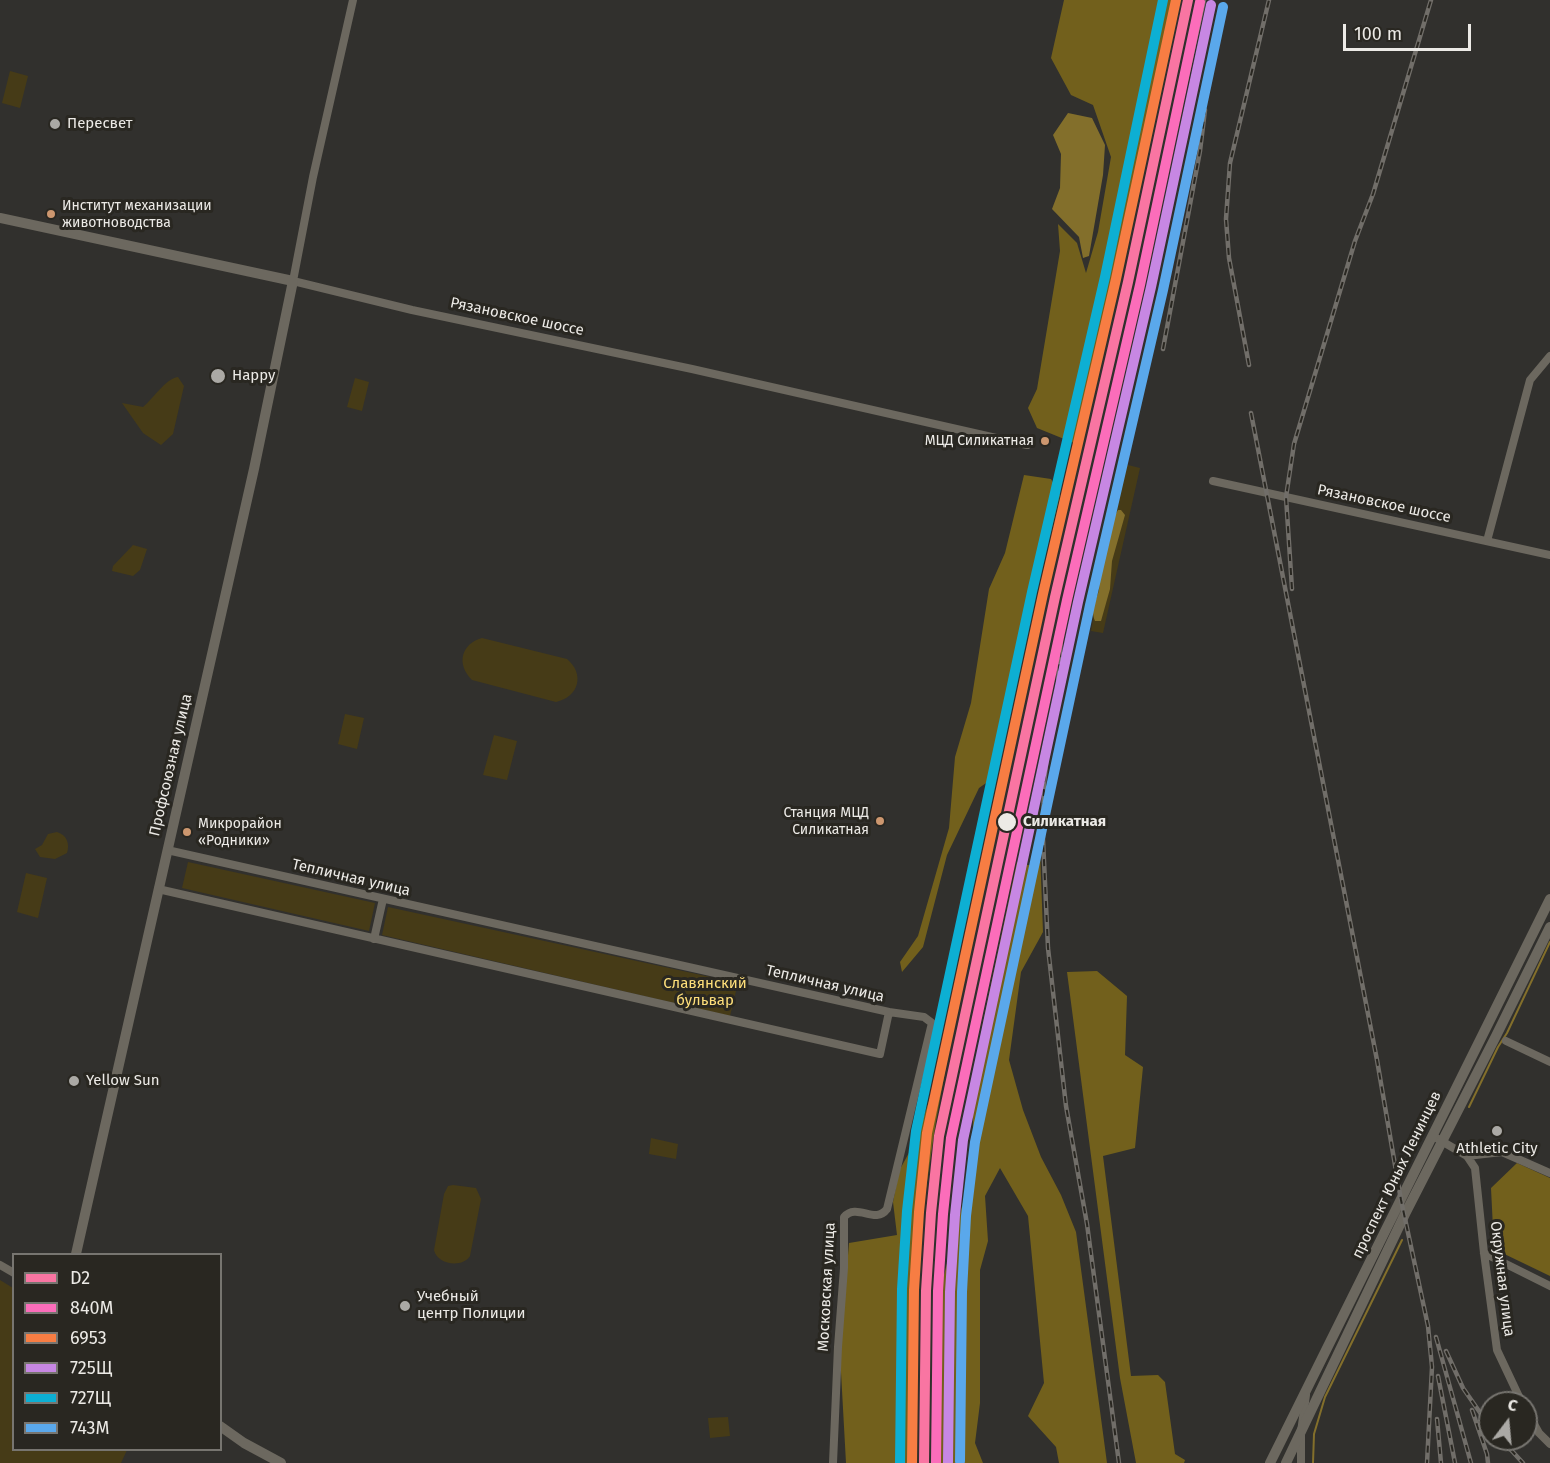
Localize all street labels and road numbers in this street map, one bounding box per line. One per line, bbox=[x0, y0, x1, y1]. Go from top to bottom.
street label: Рязановское шоссе bbox=[448, 294, 586, 340]
street label: Рязановское шоссе bbox=[1315, 481, 1453, 527]
street label: Профсоюзная улица bbox=[146, 692, 196, 838]
street label: Тепличная улица bbox=[290, 856, 412, 900]
street label: Тепличная улица bbox=[764, 962, 886, 1006]
street label: проспект Юных Ленинцев bbox=[1349, 1088, 1445, 1262]
street label: Окружная улица bbox=[1486, 1220, 1518, 1338]
street label: Московская улица bbox=[815, 1222, 839, 1352]

